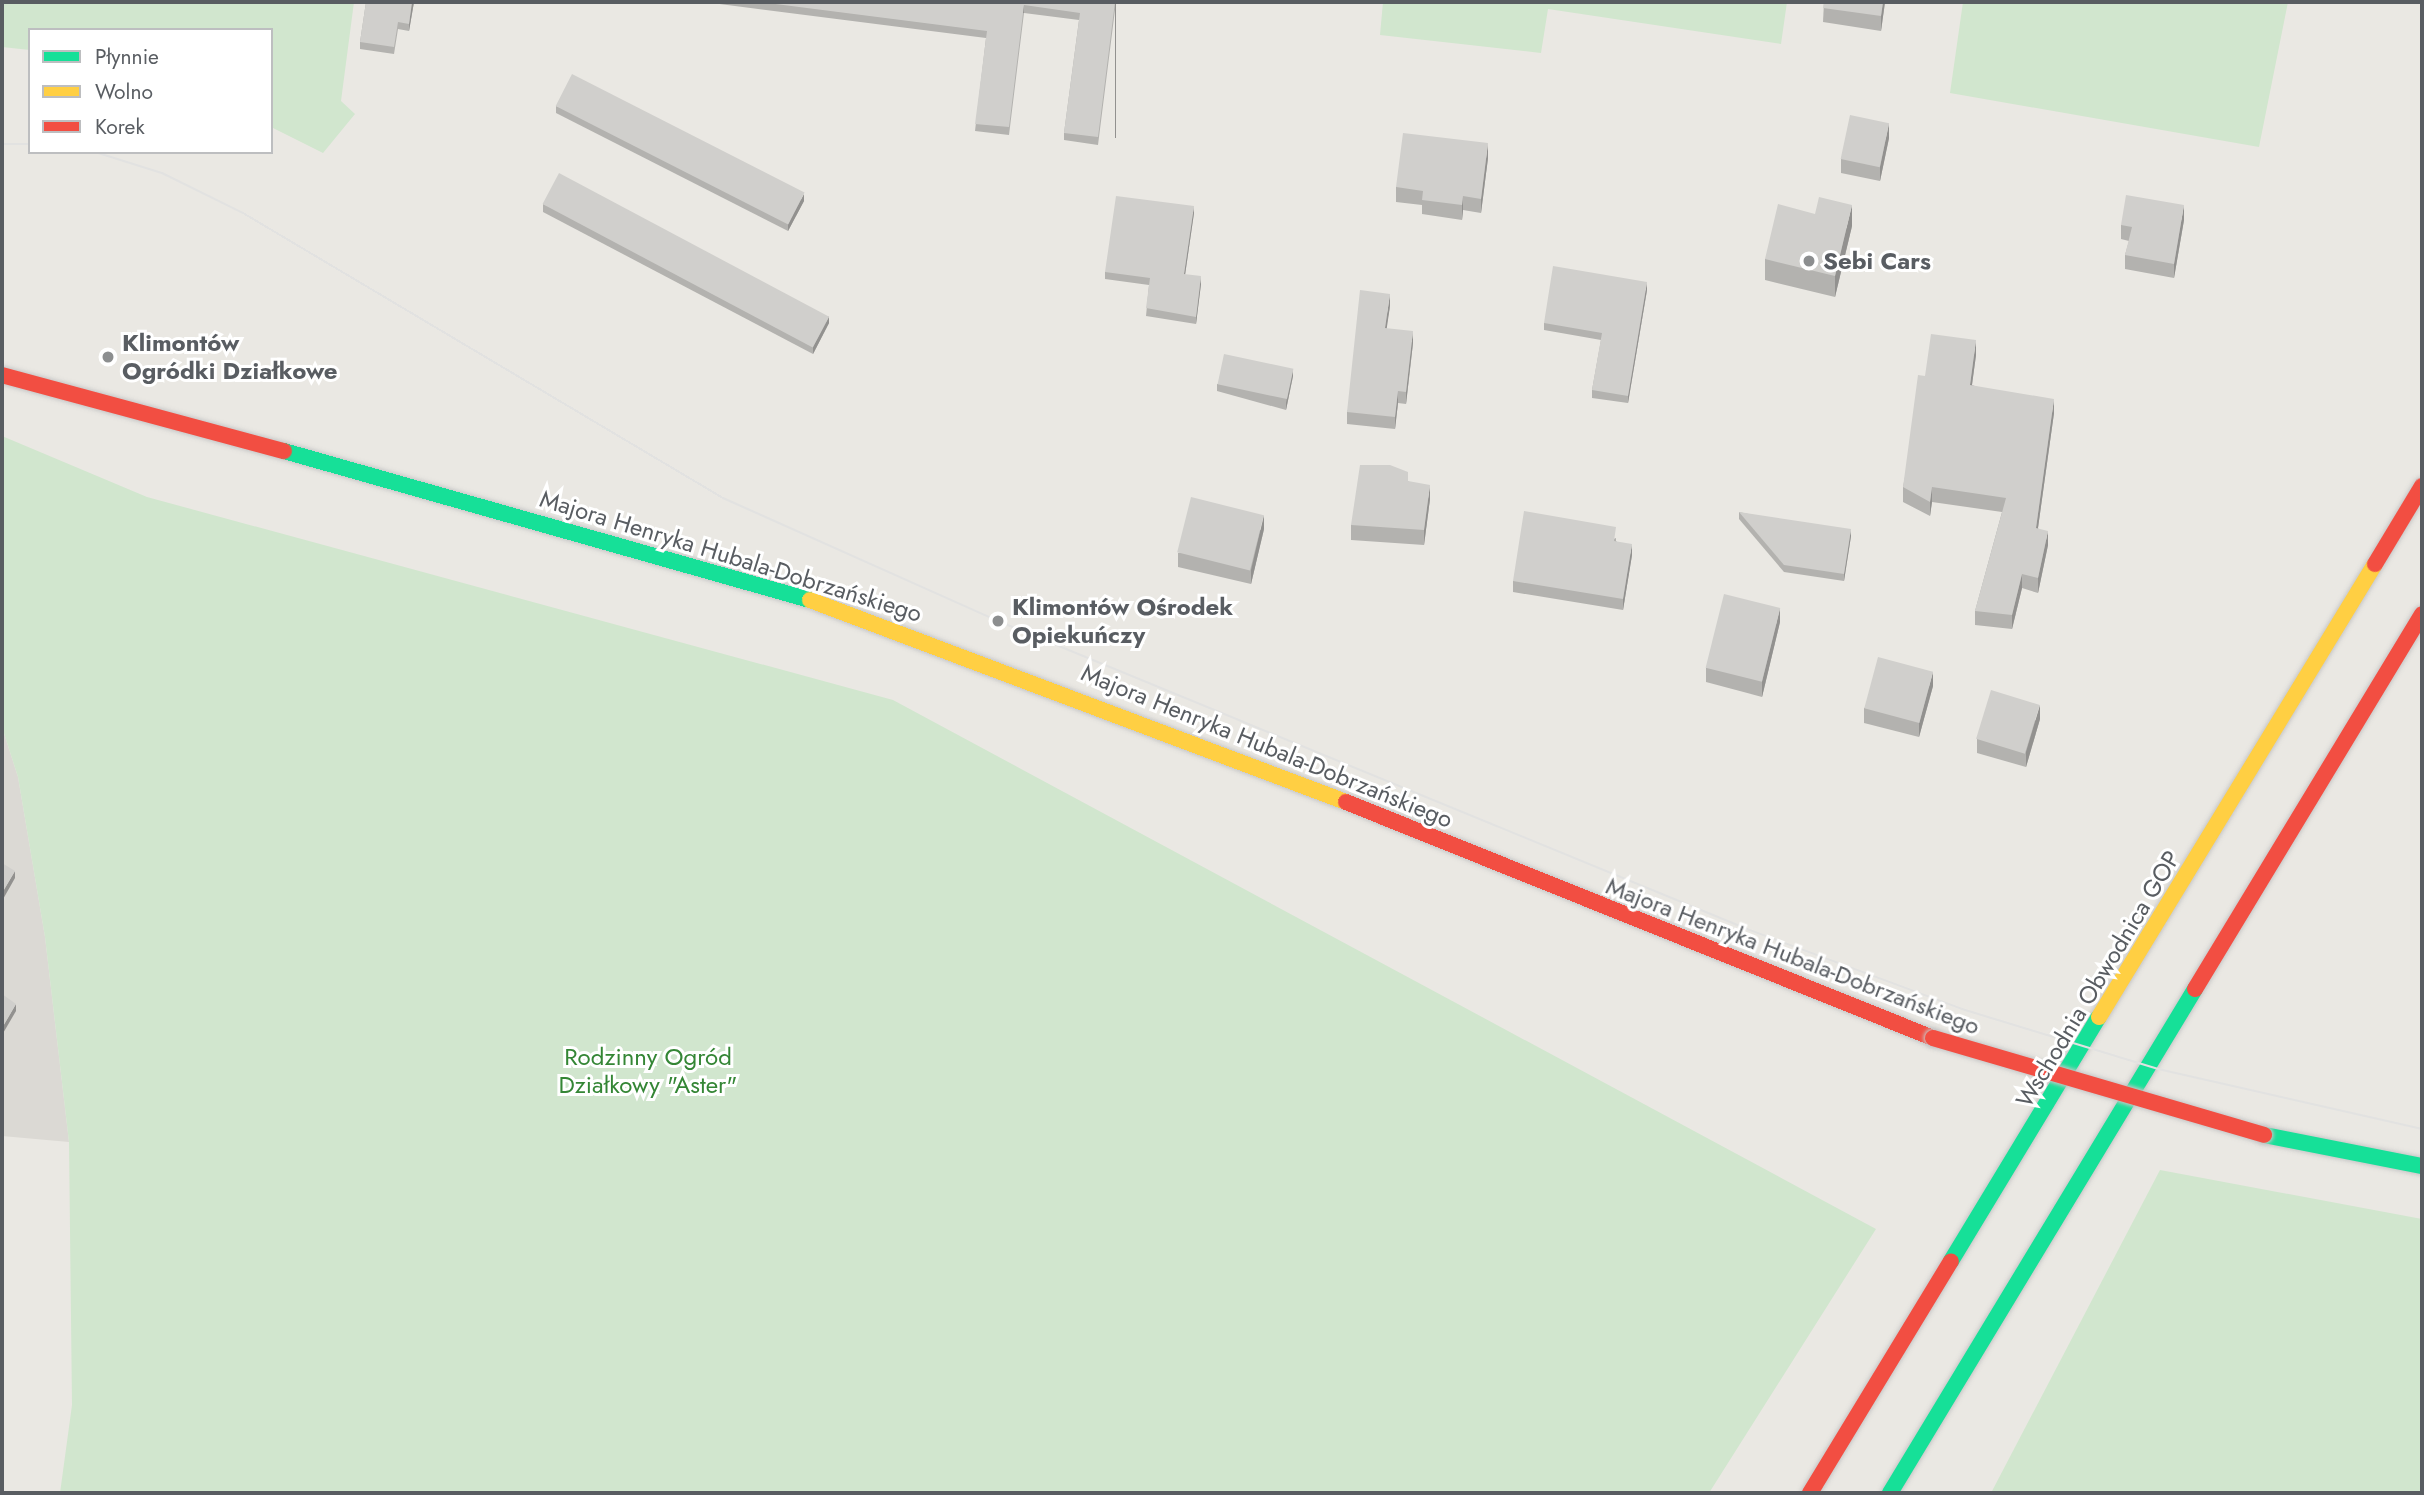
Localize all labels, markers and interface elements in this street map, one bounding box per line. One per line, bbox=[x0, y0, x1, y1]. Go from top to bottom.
legend bbox=[28, 28, 273, 154]
text: Płynnie bbox=[95, 42, 159, 72]
text: Wolno bbox=[95, 77, 153, 107]
text: Korek bbox=[95, 112, 145, 142]
place label: Sebi Cars bbox=[1823, 247, 1931, 275]
marker: Sebi Cars bbox=[1801, 253, 1817, 269]
place label: Klimontów Ogródki Działkowe bbox=[122, 329, 338, 385]
marker: Klimontów Ogródki Działkowe bbox=[100, 349, 116, 365]
street label: Majora Henryka Hubala-Dobrzańskiego bbox=[537, 484, 925, 628]
place label: Klimontów Ośrodek Opiekuńczy bbox=[1012, 593, 1233, 649]
marker: Klimontów Ośrodek Opiekuńczy bbox=[990, 613, 1006, 629]
street label: Majora Henryka Hubala-Dobrzańskiego bbox=[1077, 658, 1457, 834]
street label: Wschodnia Obwodnica GOP bbox=[2010, 845, 2186, 1113]
street label: Majora Henryka Hubala-Dobrzańskiego bbox=[1602, 871, 1984, 1041]
park label: Rodzinny Ogród Działkowy "Aster" bbox=[559, 1043, 737, 1099]

